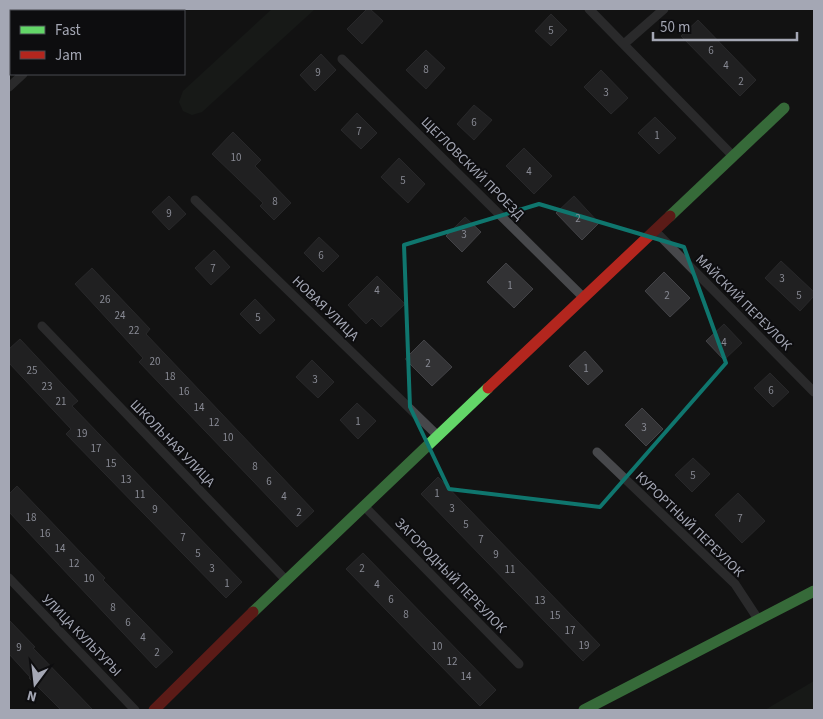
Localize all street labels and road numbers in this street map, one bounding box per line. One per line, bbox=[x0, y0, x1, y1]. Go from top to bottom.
street label: ЩЕГЛОВСКИЙ ПРОЕЗД bbox=[416, 113, 528, 225]
street label: МАЙСКИЙ ПЕРЕУЛОК bbox=[691, 250, 796, 356]
street label: НОВАЯ УЛИЦА bbox=[287, 272, 364, 346]
street label: ШКОЛЬНАЯ УЛИЦА bbox=[125, 395, 220, 492]
street label: КУРОРТНЫЙ ПЕРЕУЛОК bbox=[631, 467, 749, 583]
street label: ЗАГОРОДНЫЙ ПЕРЕУЛОК bbox=[390, 514, 511, 638]
street label: УЛИЦА КУЛЬТУРЫ bbox=[37, 590, 126, 681]

